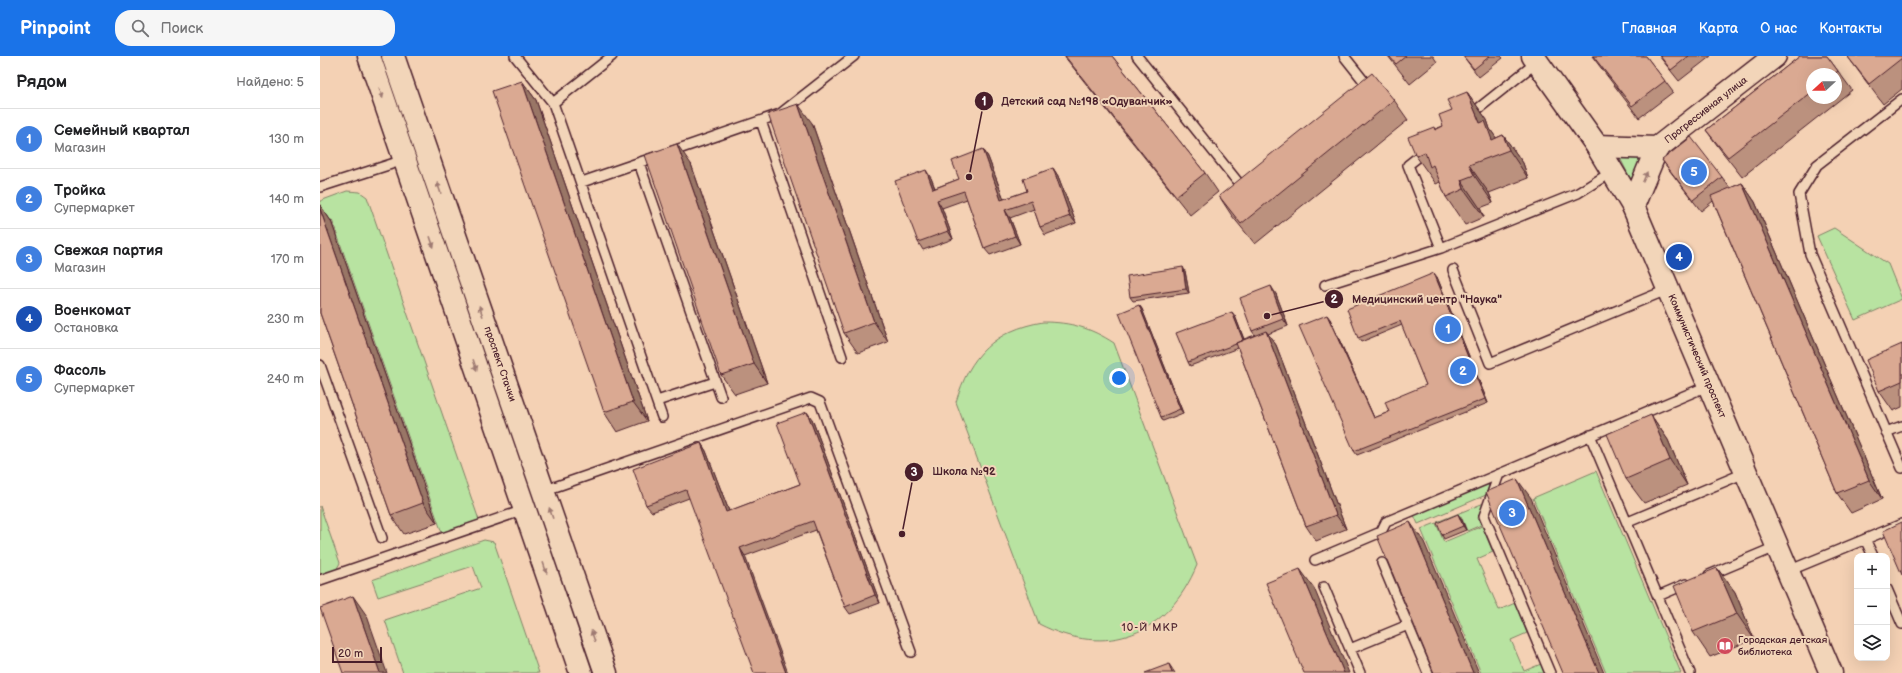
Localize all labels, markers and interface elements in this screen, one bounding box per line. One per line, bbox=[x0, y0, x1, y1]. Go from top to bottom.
search box bbox=[115, 10, 395, 46]
text: Pinpoint bbox=[20, 17, 91, 40]
icon: search bbox=[129, 17, 151, 39]
text: Поиск bbox=[161, 19, 203, 38]
text: Главная bbox=[1622, 20, 1677, 37]
text: Карта bbox=[1699, 20, 1738, 37]
text: О нас bbox=[1760, 20, 1797, 37]
text: Контакты bbox=[1819, 20, 1882, 37]
north arrow bbox=[1806, 68, 1842, 104]
text: Рядом bbox=[16, 72, 67, 92]
text: Найдено: 5 bbox=[236, 74, 304, 90]
street label: Прогрессивная улица bbox=[1662, 74, 1750, 146]
one-way arrow bbox=[379, 87, 385, 99]
callout: Детский сад №198 «Одуванчик» bbox=[974, 90, 1181, 113]
text: 1 bbox=[981, 94, 987, 109]
text: Детский сад №198 «Одуванчик» bbox=[1001, 95, 1173, 108]
text: Семейный квартал bbox=[54, 121, 190, 140]
text: 1 bbox=[26, 131, 32, 147]
text: 130 m bbox=[269, 131, 304, 147]
text: Магазин bbox=[54, 140, 106, 156]
pin: 5 bbox=[1681, 157, 1707, 187]
one-way arrow bbox=[1642, 172, 1648, 183]
text: Тройка bbox=[54, 181, 105, 200]
one-way arrow bbox=[435, 182, 441, 194]
text: 2 bbox=[25, 191, 33, 207]
text: 140 m bbox=[269, 191, 304, 207]
text: Супермаркет bbox=[54, 200, 135, 216]
one-way arrow bbox=[430, 237, 436, 249]
text: Свежая партия bbox=[54, 241, 163, 260]
pin: 4 bbox=[1666, 242, 1692, 272]
text: 3 bbox=[25, 251, 33, 267]
text: 170 m bbox=[271, 251, 304, 267]
text: Магазин bbox=[54, 260, 106, 276]
callout: Медицинский центр "Наука" bbox=[1324, 287, 1510, 310]
text: 2 bbox=[1330, 292, 1338, 307]
street label: Коммунистический проспект bbox=[1665, 292, 1729, 420]
text: Медицинский центр "Наука" bbox=[1352, 293, 1502, 306]
text: Военкомат bbox=[54, 301, 131, 320]
one-way arrow bbox=[478, 305, 484, 317]
text: 4 bbox=[25, 311, 33, 327]
text: 230 m bbox=[267, 311, 304, 327]
pin: 1 bbox=[1435, 314, 1461, 344]
text: Остановка bbox=[54, 320, 119, 336]
street label: проспект Стачки bbox=[482, 325, 518, 403]
pin: 2 bbox=[1450, 356, 1476, 386]
one-way arrow bbox=[472, 360, 478, 372]
text: Фасоль bbox=[54, 361, 106, 380]
your location bbox=[1109, 368, 1129, 388]
text: 5 bbox=[25, 371, 33, 387]
text: 240 m bbox=[267, 371, 304, 387]
text: Супермаркет bbox=[54, 380, 135, 396]
callout: Школа №92 bbox=[904, 460, 1004, 483]
text: 3 bbox=[910, 465, 918, 480]
text: Школа №92 bbox=[932, 465, 996, 478]
pin: 3 bbox=[1499, 498, 1525, 528]
one-way arrow bbox=[548, 507, 554, 519]
map controls bbox=[1854, 553, 1890, 661]
button: + bbox=[1854, 553, 1890, 589]
one-way arrow bbox=[542, 562, 548, 574]
button: − bbox=[1854, 589, 1890, 625]
district label: 10-Й МКР bbox=[1121, 621, 1179, 634]
button: layers bbox=[1854, 625, 1890, 661]
one-way arrow bbox=[590, 630, 596, 642]
place label: Городская детская библиотека bbox=[1738, 634, 1828, 658]
library icon: Городская детская библиотека bbox=[1715, 636, 1735, 656]
scale bar bbox=[332, 645, 382, 664]
text: 20 m bbox=[338, 647, 363, 660]

